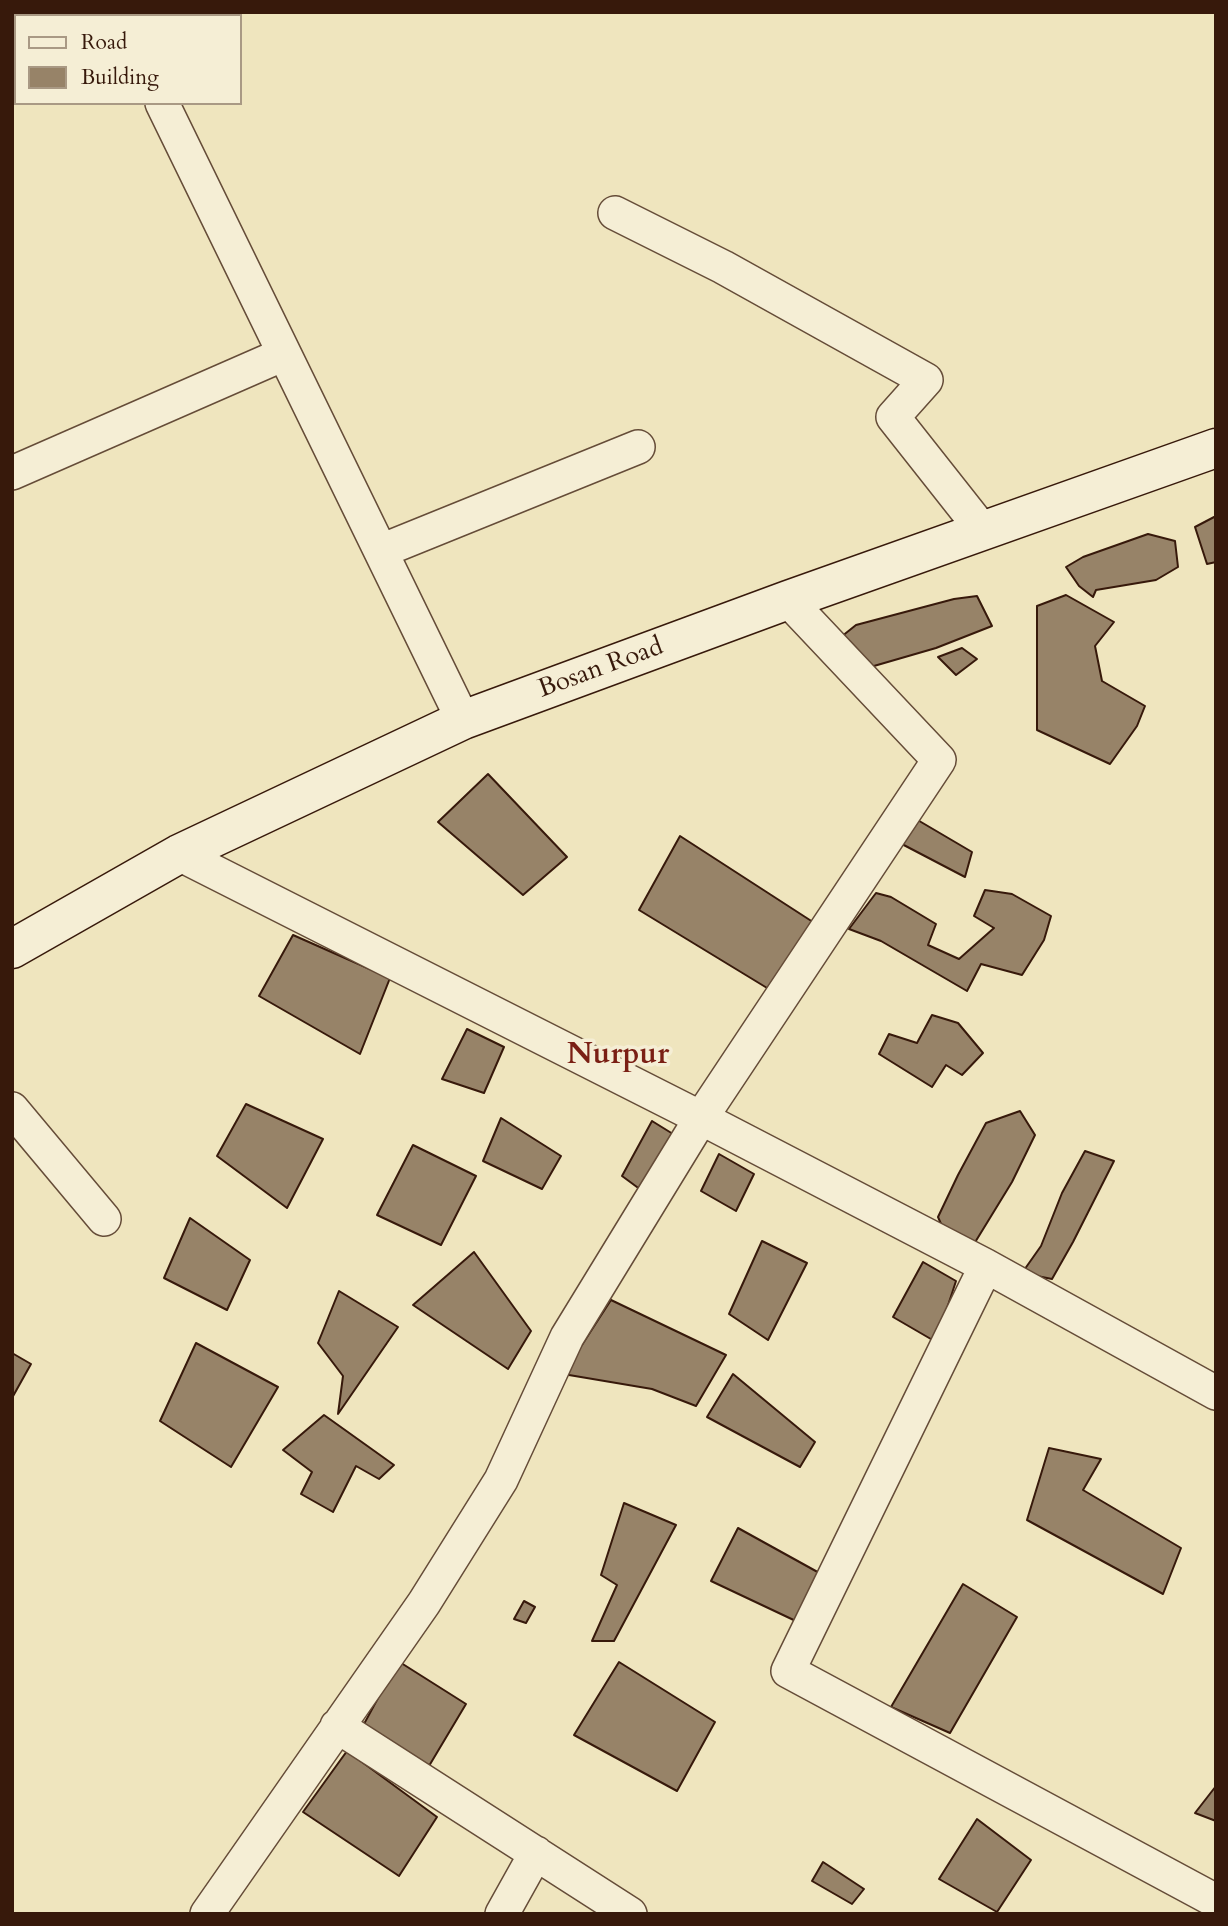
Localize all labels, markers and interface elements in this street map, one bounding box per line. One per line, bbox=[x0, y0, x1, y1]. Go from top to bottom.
legend bbox=[14, 14, 242, 105]
text: Road bbox=[81, 28, 127, 57]
text: Building bbox=[81, 63, 159, 92]
street label: Bosan Road bbox=[534, 632, 668, 706]
district label: Nurpur bbox=[567, 1038, 669, 1074]

